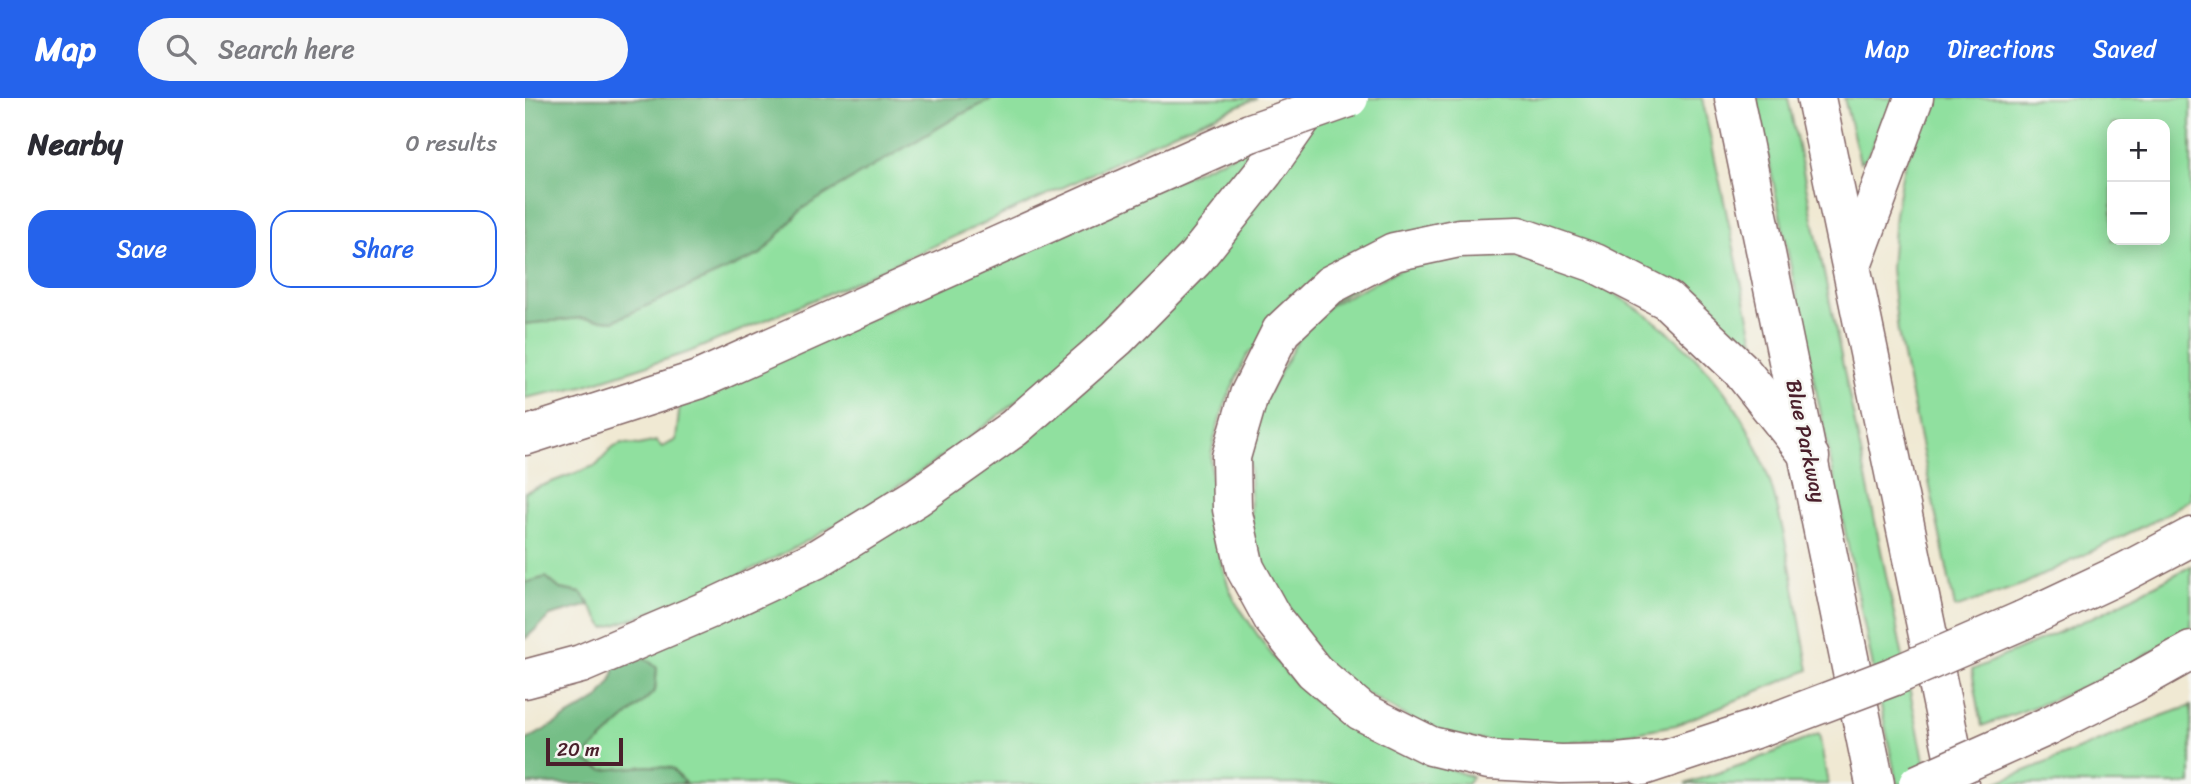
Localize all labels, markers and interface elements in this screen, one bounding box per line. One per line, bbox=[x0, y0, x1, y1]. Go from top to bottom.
search box bbox=[138, 18, 628, 81]
text: Map bbox=[35, 20, 96, 78]
text: Search here bbox=[218, 26, 355, 72]
text: Map bbox=[1865, 28, 1909, 70]
text: Directions bbox=[1947, 28, 2055, 70]
text: Saved bbox=[2093, 28, 2156, 70]
icon: search bbox=[162, 30, 200, 68]
text: Nearby bbox=[28, 117, 123, 171]
map controls bbox=[2107, 119, 2170, 245]
button: + bbox=[2107, 119, 2170, 182]
text: 0 results bbox=[405, 123, 497, 164]
button: − bbox=[2107, 182, 2170, 245]
button: Save bbox=[28, 210, 256, 288]
button: Share bbox=[270, 210, 497, 288]
street label: Blue Parkway bbox=[1774, 376, 1838, 506]
text: 20 m bbox=[557, 733, 600, 766]
scale bar bbox=[546, 735, 623, 767]

